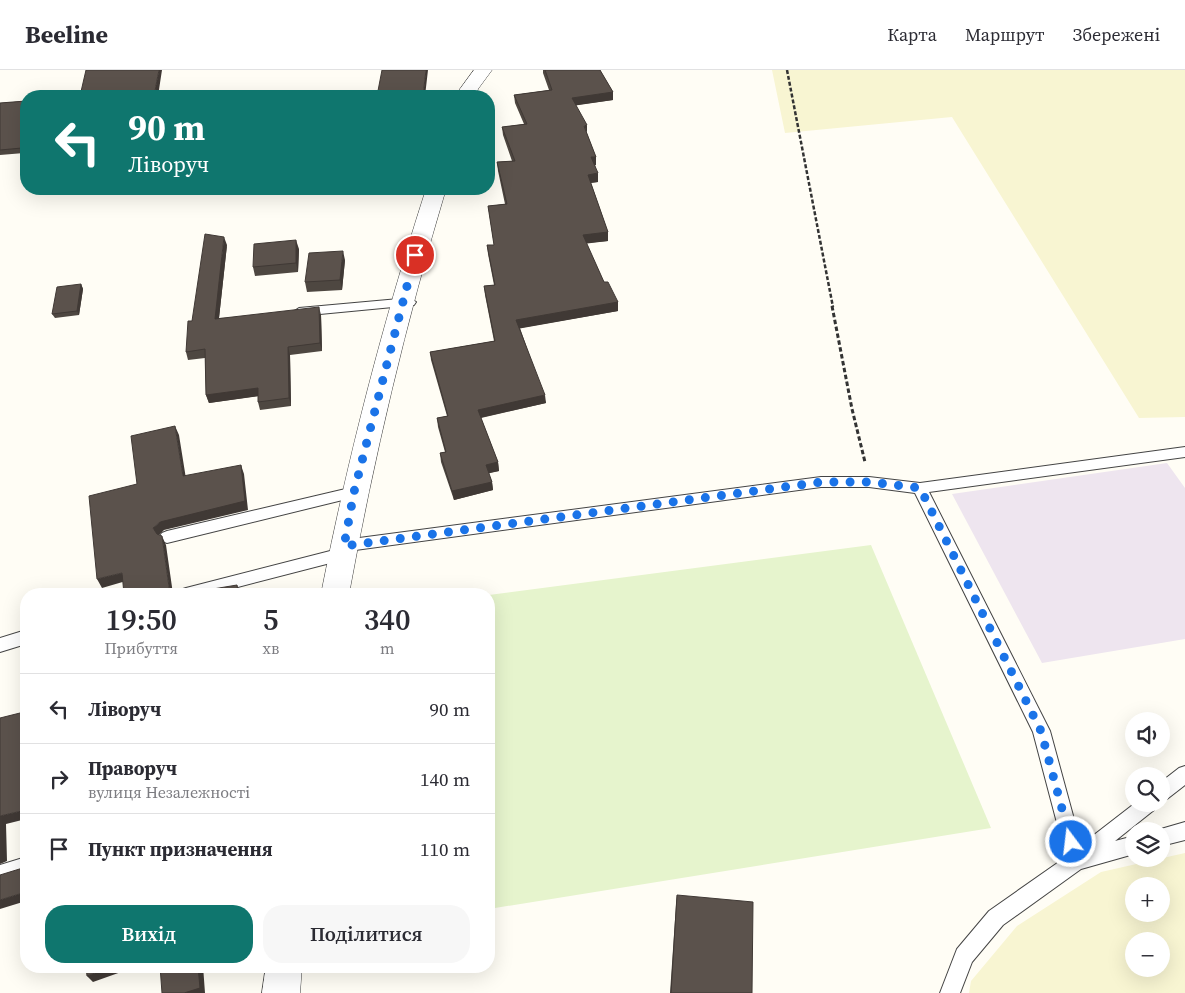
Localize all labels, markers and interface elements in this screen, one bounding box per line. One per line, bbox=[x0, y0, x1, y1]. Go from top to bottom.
text: Beeline bbox=[25, 18, 108, 51]
text: Карта bbox=[887, 22, 937, 47]
text: Маршрут bbox=[965, 22, 1044, 47]
text: Збережені bbox=[1072, 22, 1160, 47]
text: 90 m bbox=[128, 104, 205, 152]
icon: left bbox=[45, 110, 110, 175]
text: Ліворуч bbox=[128, 149, 209, 179]
pin bbox=[394, 234, 436, 276]
icon: arrive bbox=[401, 241, 429, 269]
text: 19:50 bbox=[106, 599, 177, 640]
text: 5 bbox=[263, 599, 279, 640]
text: 340 bbox=[364, 599, 411, 640]
text: Прибуття bbox=[104, 637, 178, 659]
text: хв bbox=[263, 637, 279, 659]
text: m bbox=[380, 637, 394, 659]
icon: left bbox=[45, 695, 73, 723]
text: Ліворуч bbox=[88, 696, 161, 722]
text: 90 m bbox=[429, 696, 470, 722]
map controls bbox=[1125, 712, 1170, 977]
button: sound bbox=[1125, 712, 1170, 757]
text: Праворуч bbox=[88, 755, 177, 781]
icon: right bbox=[45, 765, 73, 793]
text: 140 m bbox=[420, 766, 470, 792]
button: search bbox=[1125, 767, 1170, 812]
text: вулиця Незалежності bbox=[88, 781, 250, 803]
position arrow bbox=[1044, 815, 1096, 867]
button: layers bbox=[1125, 822, 1170, 867]
icon: arrive bbox=[45, 835, 73, 863]
text: Пункт призначення bbox=[88, 836, 273, 862]
text: 110 m bbox=[420, 836, 470, 862]
button: + bbox=[1125, 877, 1170, 922]
button: Вихід bbox=[45, 905, 253, 963]
button: Поділитися bbox=[263, 905, 470, 963]
button: − bbox=[1125, 932, 1170, 977]

